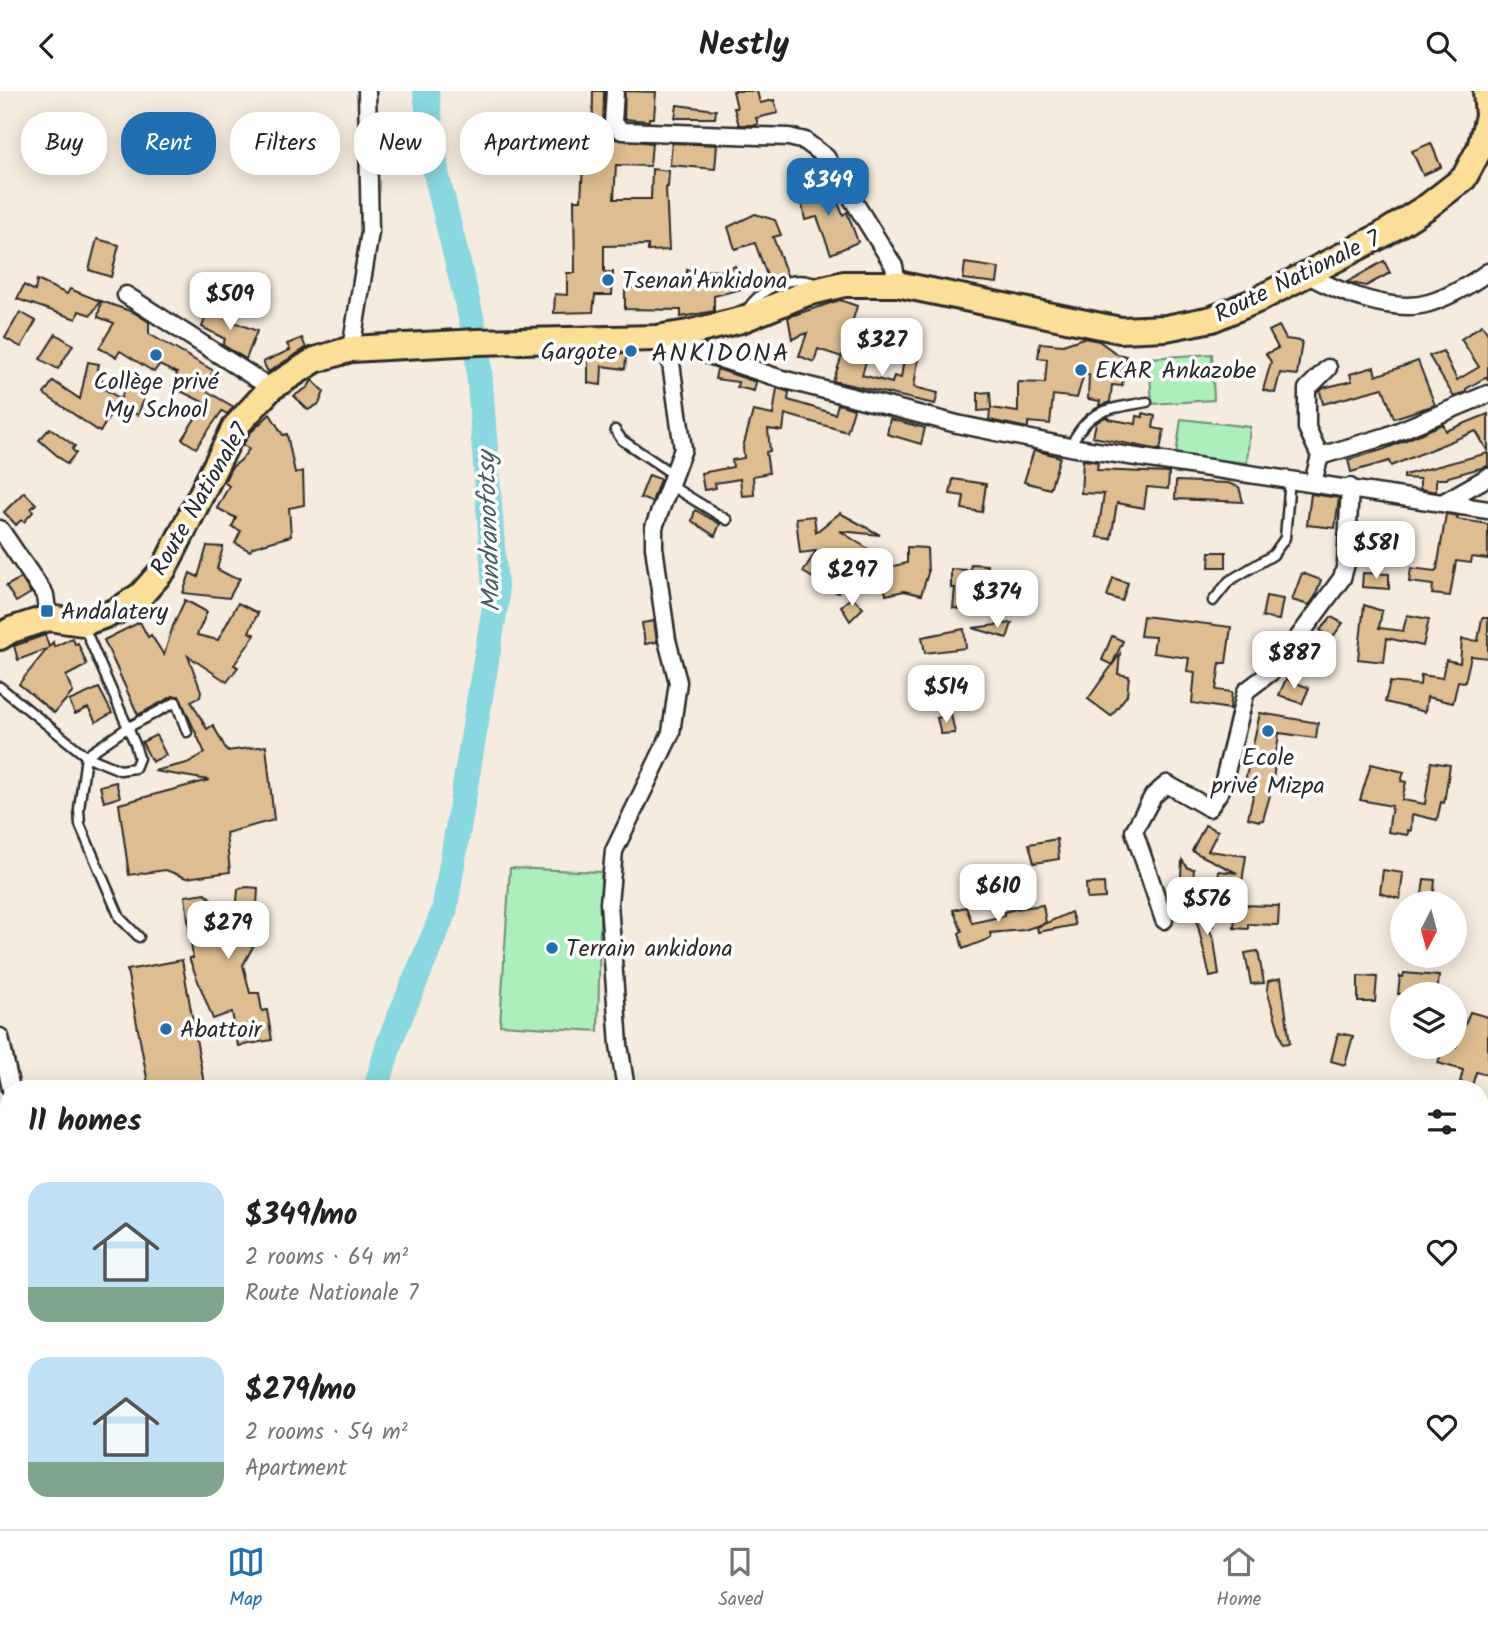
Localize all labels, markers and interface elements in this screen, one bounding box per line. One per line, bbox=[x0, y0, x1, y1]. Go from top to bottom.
text: Nestly bbox=[699, 20, 789, 71]
icon: back bbox=[28, 27, 66, 65]
icon: search bbox=[1422, 27, 1460, 65]
chip: Buy bbox=[21, 112, 107, 175]
chip: Rent bbox=[121, 112, 216, 175]
chip: Filters bbox=[230, 112, 340, 175]
chip: New bbox=[354, 112, 446, 175]
chip: Apartment bbox=[460, 112, 614, 175]
pin: $349 bbox=[787, 159, 869, 218]
text: $349 bbox=[803, 163, 853, 199]
street label: Route Nationale 7 bbox=[1208, 220, 1388, 335]
place label: Tsenan'Ankidona bbox=[622, 262, 787, 301]
marker: Tsenan'Ankidona bbox=[600, 272, 616, 288]
pin: $509 bbox=[189, 273, 271, 332]
text: $509 bbox=[206, 277, 254, 313]
pin: $327 bbox=[841, 319, 923, 378]
text: $327 bbox=[857, 323, 907, 359]
place label: Gargote bbox=[541, 333, 617, 372]
district label: ANKIDONA bbox=[652, 333, 790, 375]
marker: Gargote bbox=[623, 343, 639, 359]
marker: Collège privé My School bbox=[148, 347, 164, 363]
place label: EKAR Ankazobe bbox=[1095, 352, 1256, 391]
marker: EKAR Ankazobe bbox=[1073, 362, 1089, 378]
place label: Collège privé My School bbox=[93, 363, 220, 430]
street label: Route Nationale7 bbox=[141, 415, 260, 584]
water label: Mandranofotsy bbox=[466, 447, 514, 613]
pin: $581 bbox=[1335, 521, 1417, 581]
text: $581 bbox=[1353, 526, 1399, 562]
pin: $297 bbox=[811, 549, 893, 608]
text: $297 bbox=[827, 553, 877, 589]
pin: $374 bbox=[956, 571, 1038, 630]
text: $374 bbox=[972, 575, 1022, 611]
place label: Andalatery bbox=[61, 593, 169, 632]
marker: Andalatery bbox=[39, 603, 55, 619]
pin: $887 bbox=[1253, 631, 1335, 691]
text: $887 bbox=[1268, 636, 1320, 672]
pin: $514 bbox=[905, 665, 987, 725]
text: $514 bbox=[924, 670, 968, 706]
marker: Ecole privé Mizpa bbox=[1260, 723, 1276, 739]
place label: Ecole privé Mizpa bbox=[1210, 739, 1325, 806]
pin: $610 bbox=[957, 865, 1039, 924]
text: $610 bbox=[976, 869, 1020, 905]
pin: $576 bbox=[1166, 877, 1248, 937]
text: $576 bbox=[1183, 882, 1231, 918]
north arrow bbox=[1390, 891, 1466, 968]
map controls bbox=[1390, 891, 1467, 1059]
pin: $279 bbox=[187, 901, 269, 961]
text: $279 bbox=[203, 906, 253, 942]
place label: Terrain ankidona bbox=[566, 930, 733, 969]
marker: Terrain ankidona bbox=[544, 940, 560, 956]
button: layers bbox=[1390, 982, 1467, 1059]
place label: Abattoir bbox=[180, 1011, 264, 1050]
marker: Abattoir bbox=[158, 1021, 174, 1037]
text: 11 homes bbox=[28, 1098, 141, 1146]
icon: filters bbox=[1423, 1103, 1461, 1141]
text: $349/mo bbox=[245, 1192, 357, 1240]
icon: home bbox=[84, 1210, 168, 1294]
icon: heart bbox=[1423, 1233, 1461, 1271]
text: 2 rooms · 64 m² bbox=[245, 1240, 408, 1276]
text: Route Nationale 7 bbox=[245, 1276, 418, 1312]
text: $279/mo bbox=[245, 1367, 356, 1415]
icon: home bbox=[84, 1385, 168, 1469]
icon: heart bbox=[1423, 1408, 1461, 1446]
text: 2 rooms · 54 m² bbox=[245, 1415, 408, 1451]
text: Apartment bbox=[245, 1451, 347, 1487]
tab: Map bbox=[227, 1543, 265, 1615]
tab: Saved bbox=[718, 1543, 763, 1615]
tab: Home bbox=[1216, 1543, 1261, 1615]

